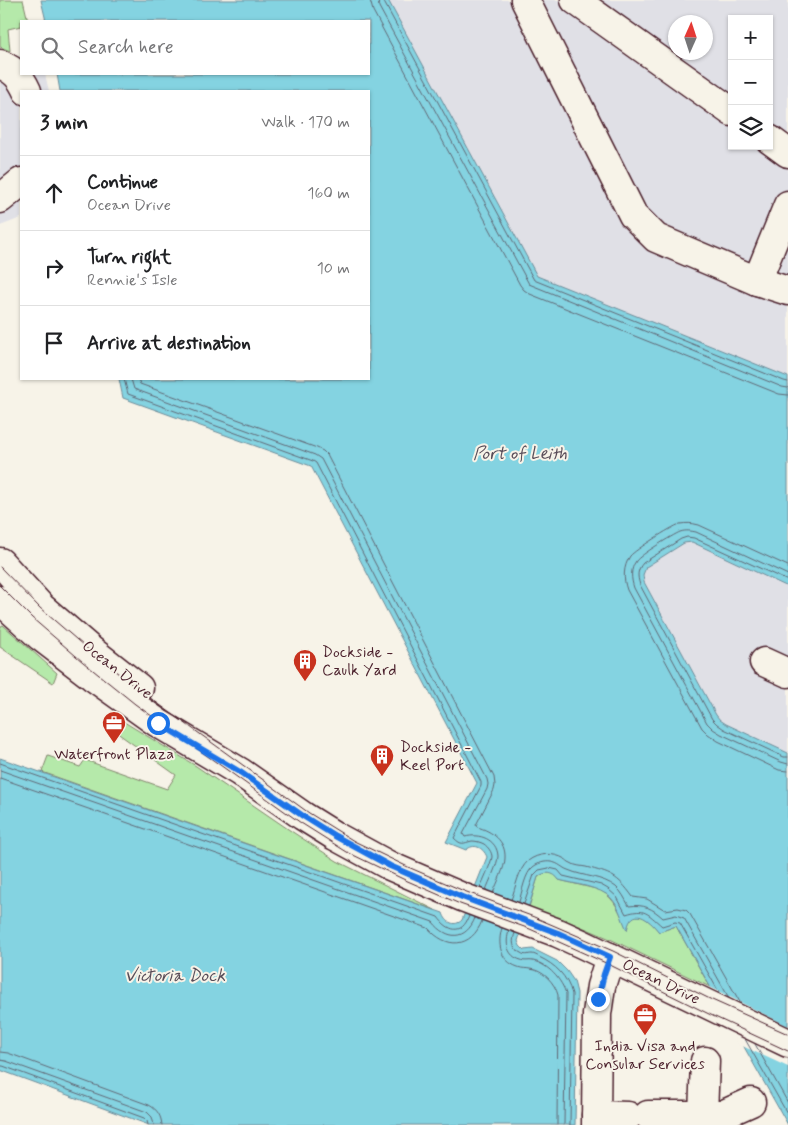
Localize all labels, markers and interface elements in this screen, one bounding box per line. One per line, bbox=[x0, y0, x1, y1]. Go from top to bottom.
north arrow bbox=[668, 15, 713, 60]
map controls bbox=[728, 15, 773, 150]
button: + bbox=[728, 15, 773, 60]
search box bbox=[20, 20, 370, 75]
icon: search bbox=[38, 34, 66, 62]
text: Search here bbox=[78, 35, 174, 60]
button: − bbox=[728, 60, 773, 105]
button: layers bbox=[728, 105, 773, 150]
text: 3 min bbox=[40, 109, 88, 137]
text: Walk · 170 m bbox=[261, 112, 350, 133]
text: Continue bbox=[87, 170, 158, 195]
icon: ahead bbox=[40, 179, 68, 207]
text: 160 m bbox=[307, 183, 350, 204]
text: Ocean Drive bbox=[87, 195, 171, 216]
text: Turn right bbox=[87, 245, 171, 270]
icon: right bbox=[40, 254, 68, 282]
text: 10 m bbox=[317, 258, 350, 279]
text: Rennie's Isle bbox=[87, 270, 178, 291]
icon: arrive bbox=[40, 329, 68, 357]
text: Arrive at destination bbox=[87, 331, 251, 356]
water label: Port of Leith bbox=[473, 442, 567, 466]
street label: Ocean Drive bbox=[77, 636, 157, 704]
place label: Dockside - Caulk Yard bbox=[322, 642, 397, 681]
building icon: Dockside - Caulk Yard bbox=[292, 648, 318, 682]
office icon: Waterfront Plaza bbox=[101, 710, 127, 744]
route start bbox=[147, 712, 170, 735]
place label: Dockside - Keel Port bbox=[400, 737, 471, 776]
building icon: Dockside - Keel Port bbox=[369, 743, 395, 777]
place label: Waterfront Plaza bbox=[54, 744, 174, 765]
street label: Ocean Drive bbox=[619, 954, 703, 1010]
water label: Victoria Dock bbox=[124, 964, 226, 988]
route end bbox=[587, 988, 610, 1011]
office icon: India Visa and Consular Services bbox=[632, 1002, 658, 1036]
place label: India Visa and Consular Services bbox=[585, 1036, 705, 1075]

